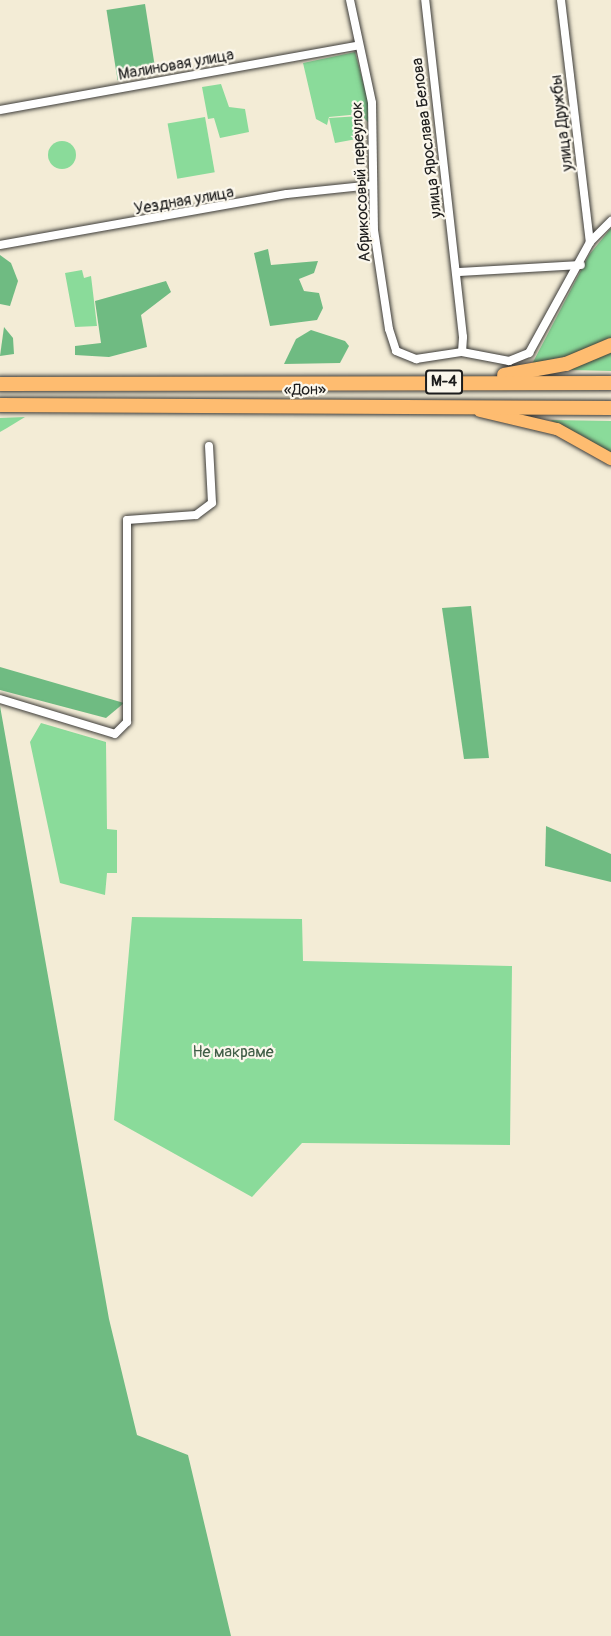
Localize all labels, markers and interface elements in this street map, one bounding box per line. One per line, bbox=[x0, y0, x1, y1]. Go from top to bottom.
street label: Малиновая улица bbox=[117, 45, 235, 85]
street label: улица Ярослава Белова bbox=[408, 57, 446, 219]
street label: улица Дружбы bbox=[547, 74, 577, 172]
street label: Абрикосовый переулок bbox=[347, 101, 375, 263]
street label: Уездная улица bbox=[133, 183, 235, 219]
road number: М-4 bbox=[424, 370, 464, 394]
street label: «Дон» bbox=[284, 380, 326, 400]
park label: Не макраме bbox=[192, 1042, 274, 1062]

